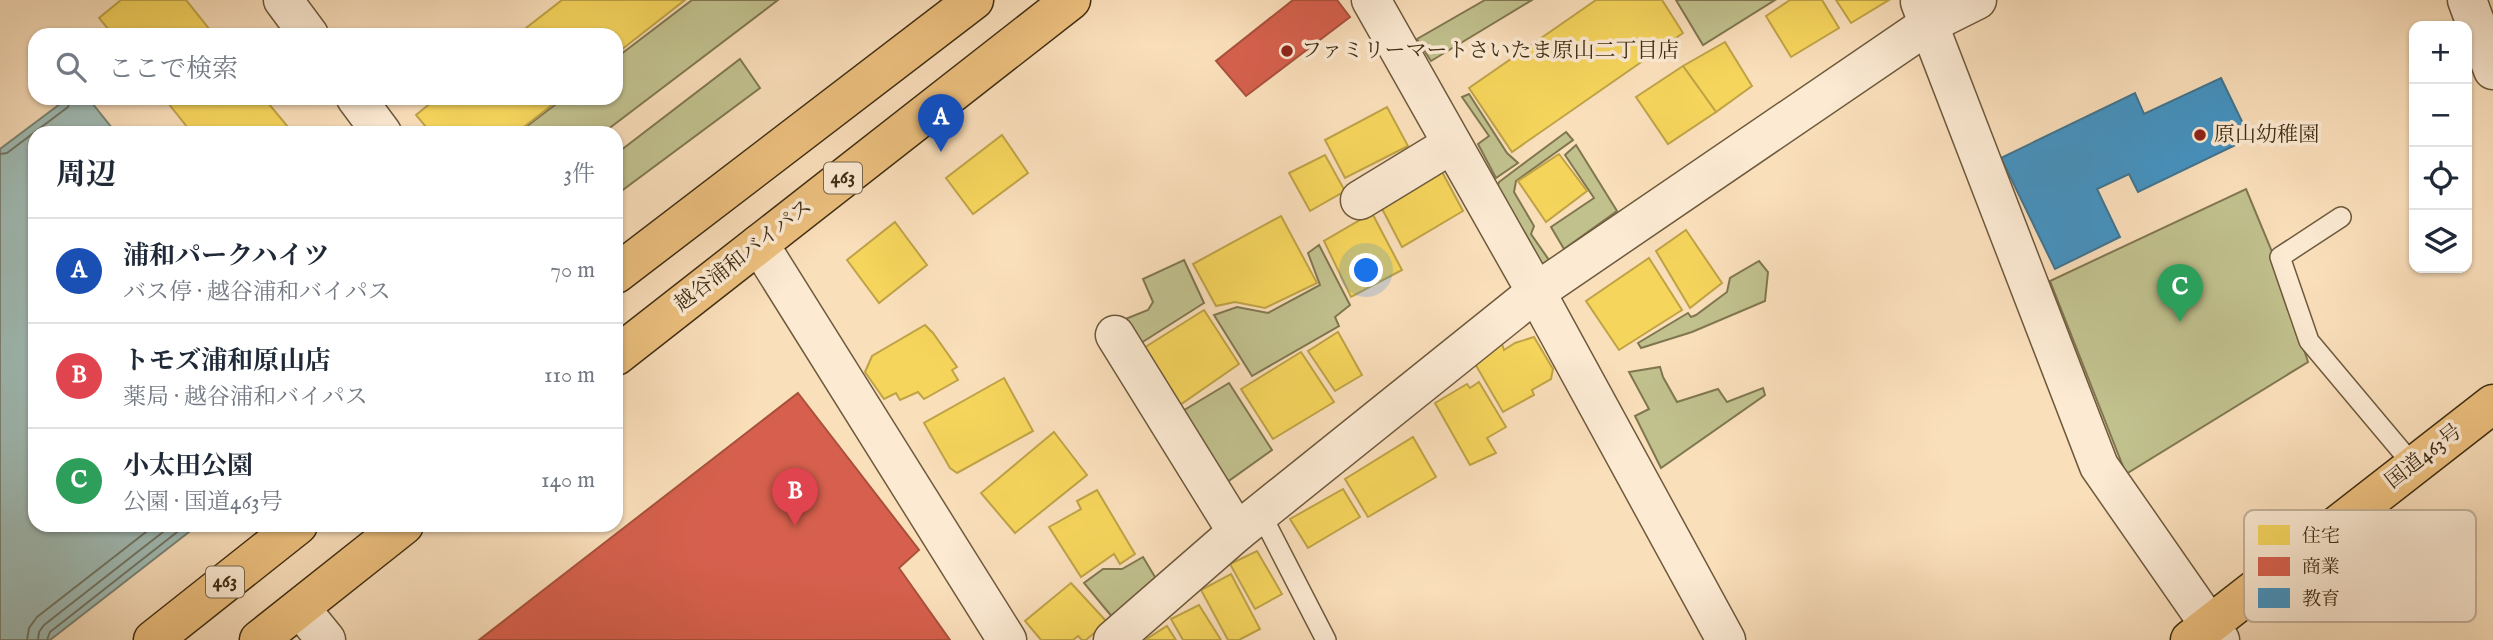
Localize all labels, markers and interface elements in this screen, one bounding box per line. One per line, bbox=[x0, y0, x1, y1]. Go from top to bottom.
map controls bbox=[2409, 21, 2472, 273]
button: + bbox=[2409, 21, 2472, 84]
search box bbox=[28, 28, 623, 105]
place label: ファミリーマートさいたま原山二丁目店 bbox=[1301, 38, 1679, 65]
marker: ファミリーマートさいたま原山二丁目店 bbox=[1279, 43, 1295, 59]
icon: search bbox=[52, 48, 90, 86]
text: ここで検索 bbox=[108, 53, 238, 86]
button: − bbox=[2409, 84, 2472, 147]
pin: A bbox=[918, 94, 964, 152]
place label: 原山幼稚園 bbox=[2214, 122, 2319, 149]
marker: 原山幼稚園 bbox=[2192, 127, 2208, 143]
button: locate bbox=[2409, 147, 2472, 210]
text: 周辺 bbox=[56, 157, 116, 195]
text: 3件 bbox=[563, 160, 595, 189]
road number: 463 bbox=[824, 162, 862, 194]
street label: 越谷浦和バイパス bbox=[670, 194, 818, 318]
button: layers bbox=[2409, 210, 2472, 273]
text: 浦和パークハイツ bbox=[123, 240, 329, 273]
your location bbox=[1349, 253, 1383, 287]
text: A bbox=[71, 256, 87, 285]
text: 70 m bbox=[550, 256, 595, 285]
pin: C bbox=[2157, 264, 2203, 322]
text: バス停 · 越谷浦和バイパス bbox=[123, 278, 391, 307]
text: トモズ浦和原山店 bbox=[123, 345, 331, 378]
text: B bbox=[71, 361, 87, 390]
text: 110 m bbox=[544, 361, 595, 390]
text: 薬局 · 越谷浦和バイパス bbox=[123, 383, 368, 412]
street label: 国道463号 bbox=[2380, 419, 2468, 495]
text: 小太田公園 bbox=[123, 450, 253, 483]
text: C bbox=[71, 466, 87, 495]
text: 140 m bbox=[541, 466, 595, 495]
pin: B bbox=[772, 468, 818, 526]
text: 公園 · 国道463号 bbox=[123, 488, 283, 517]
legend bbox=[2244, 510, 2476, 622]
text: 住宅 bbox=[2302, 525, 2340, 549]
text: 商業 bbox=[2302, 556, 2340, 580]
road number: 463 bbox=[206, 566, 244, 597]
text: 教育 bbox=[2302, 588, 2340, 612]

